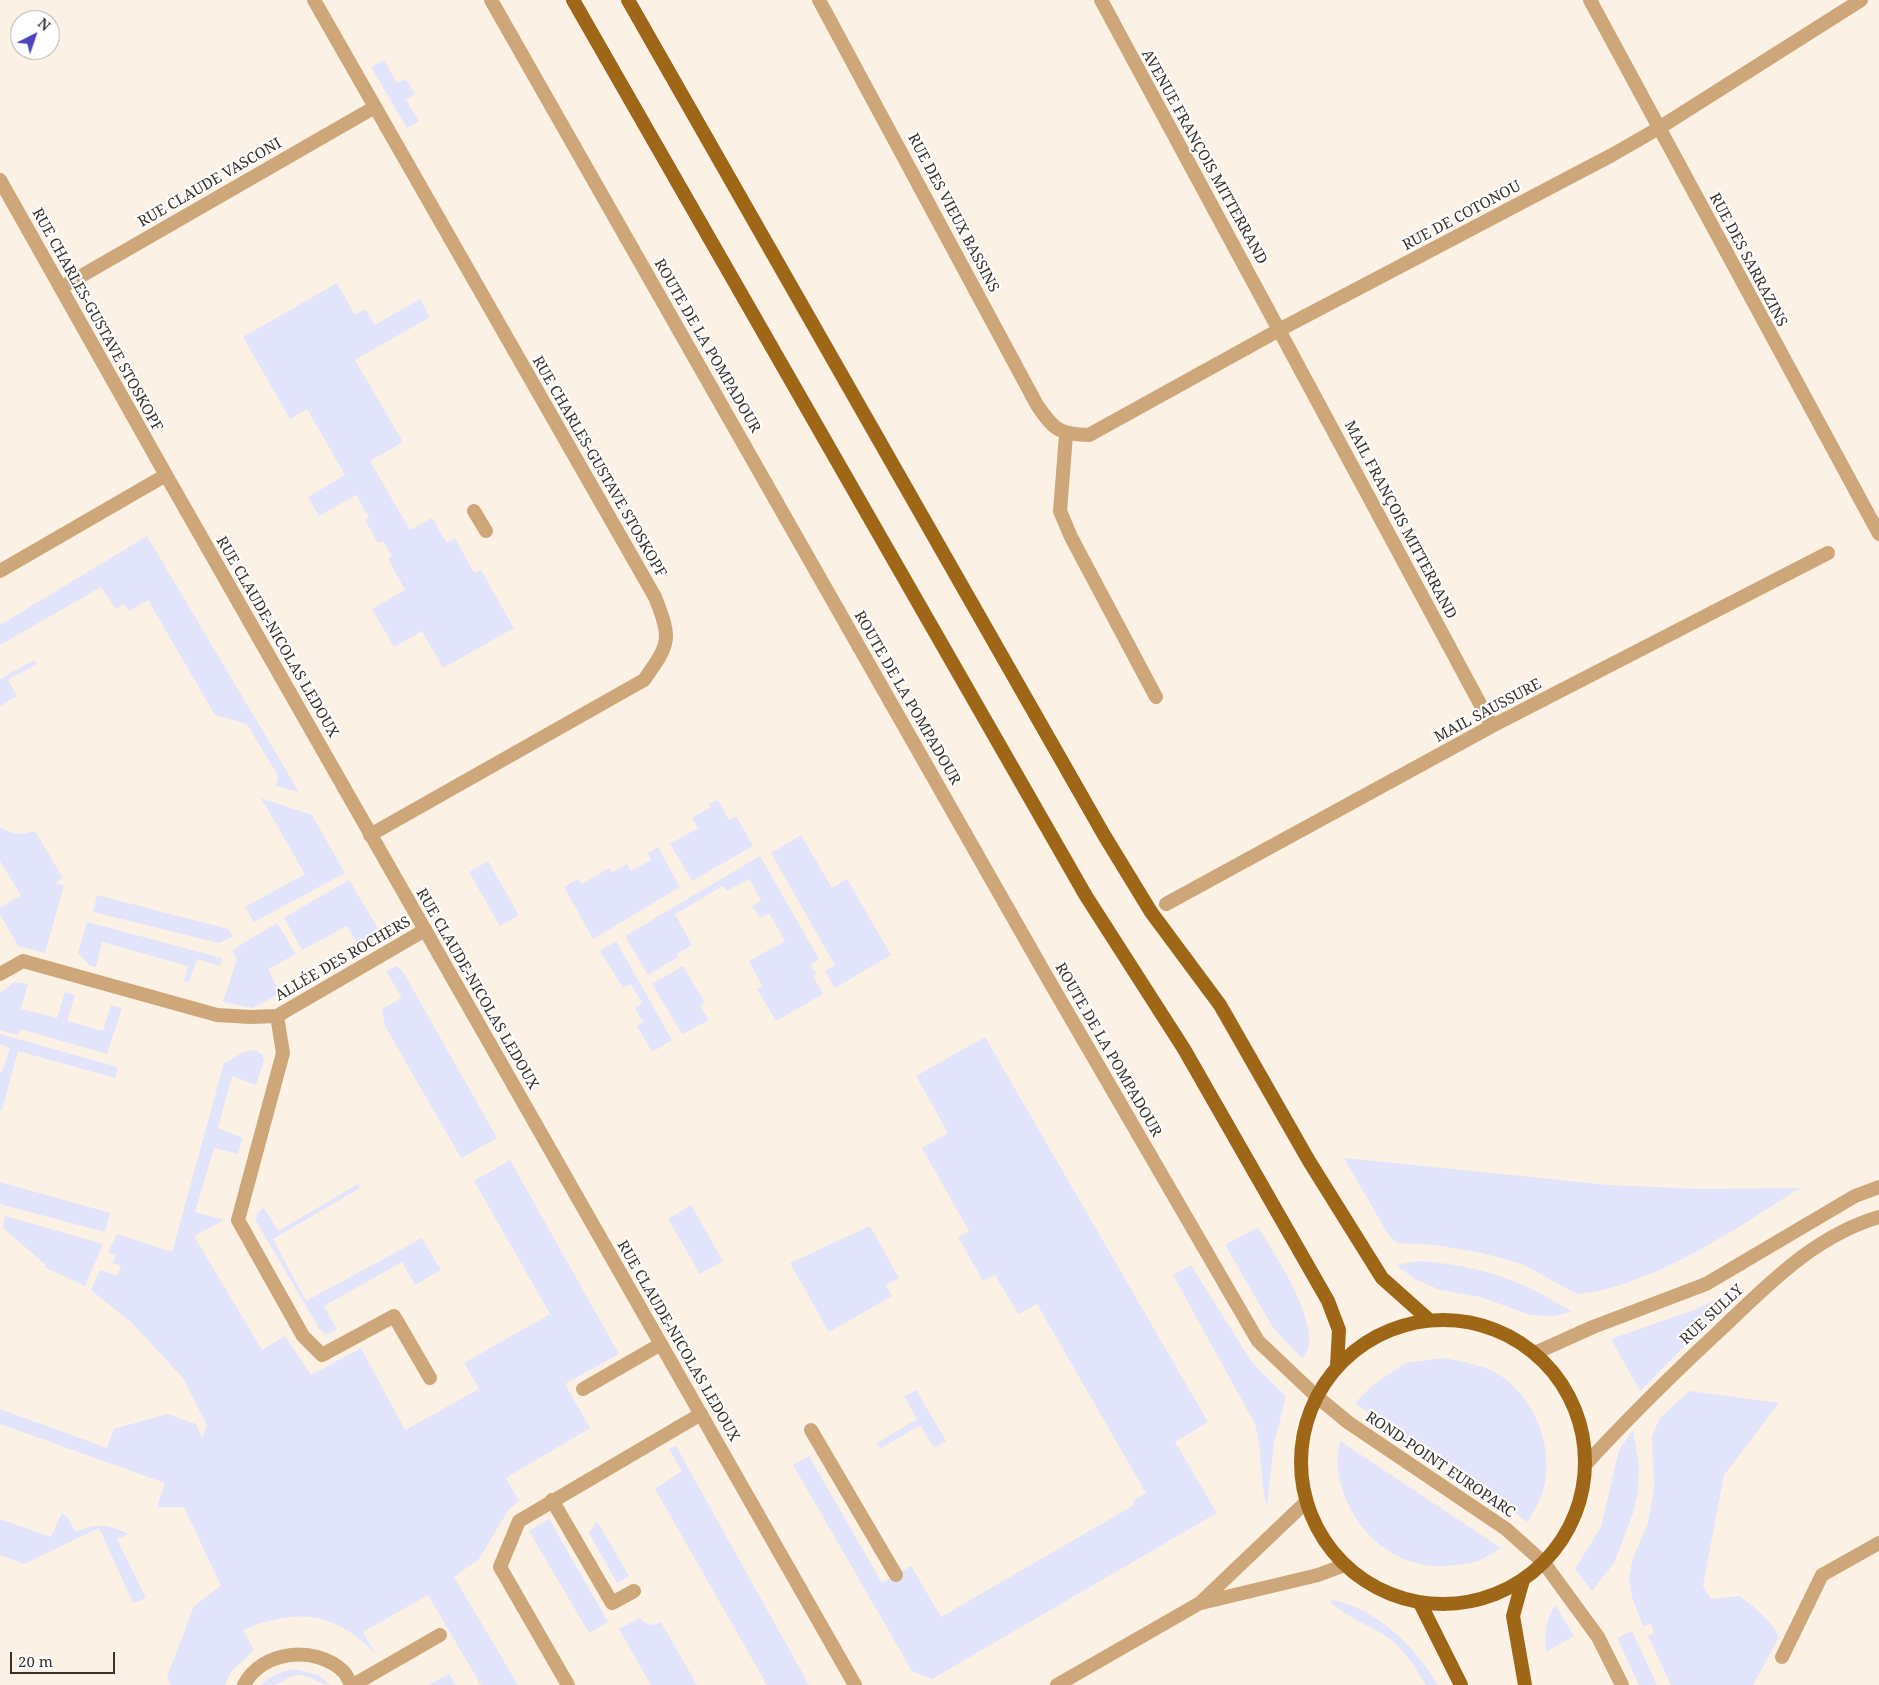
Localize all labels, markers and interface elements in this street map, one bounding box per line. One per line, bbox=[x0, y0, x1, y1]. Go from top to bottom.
north arrow bbox=[10, 10, 60, 60]
text: N bbox=[34, 13, 55, 35]
street label: AVENUE FRANÇOIS MITTERRAND bbox=[1137, 46, 1271, 268]
street label: RUE DES VIEUX BASSINS bbox=[903, 131, 1003, 295]
street label: RUE CLAUDE VASCONI bbox=[135, 135, 285, 231]
street label: RUE DE COTONOU bbox=[1400, 177, 1524, 255]
street label: RUE DES SARRAZINS bbox=[1705, 190, 1791, 330]
street label: RUE CHARLES-GUSTAVE STOSKOPF bbox=[28, 205, 166, 435]
street label: ROUTE DE LA POMPADOUR bbox=[650, 256, 764, 436]
street label: RUE CHARLES-GUSTAVE STOSKOPF bbox=[528, 353, 670, 581]
street label: MAIL FRANÇOIS MITTERRAND bbox=[1340, 418, 1460, 622]
street label: RUE CLAUDE-NICOLAS LEDOUX bbox=[212, 533, 342, 741]
street label: ROUTE DE LA POMPADOUR bbox=[850, 608, 964, 788]
street label: MAIL SAUSSURE bbox=[1431, 675, 1545, 747]
street label: RUE CLAUDE-NICOLAS LEDOUX bbox=[412, 885, 542, 1093]
street label: ALLÉE DES ROCHERS bbox=[272, 913, 414, 1005]
street label: ROUTE DE LA POMPADOUR bbox=[1051, 960, 1165, 1140]
street label: RUE CLAUDE-NICOLAS LEDOUX bbox=[613, 1237, 743, 1445]
street label: RUE SULLY bbox=[1677, 1281, 1747, 1349]
street label: ROND-POINT EUROPARC bbox=[1362, 1408, 1518, 1522]
scale bar bbox=[12, 1642, 118, 1674]
text: 20 m bbox=[18, 1651, 53, 1671]

